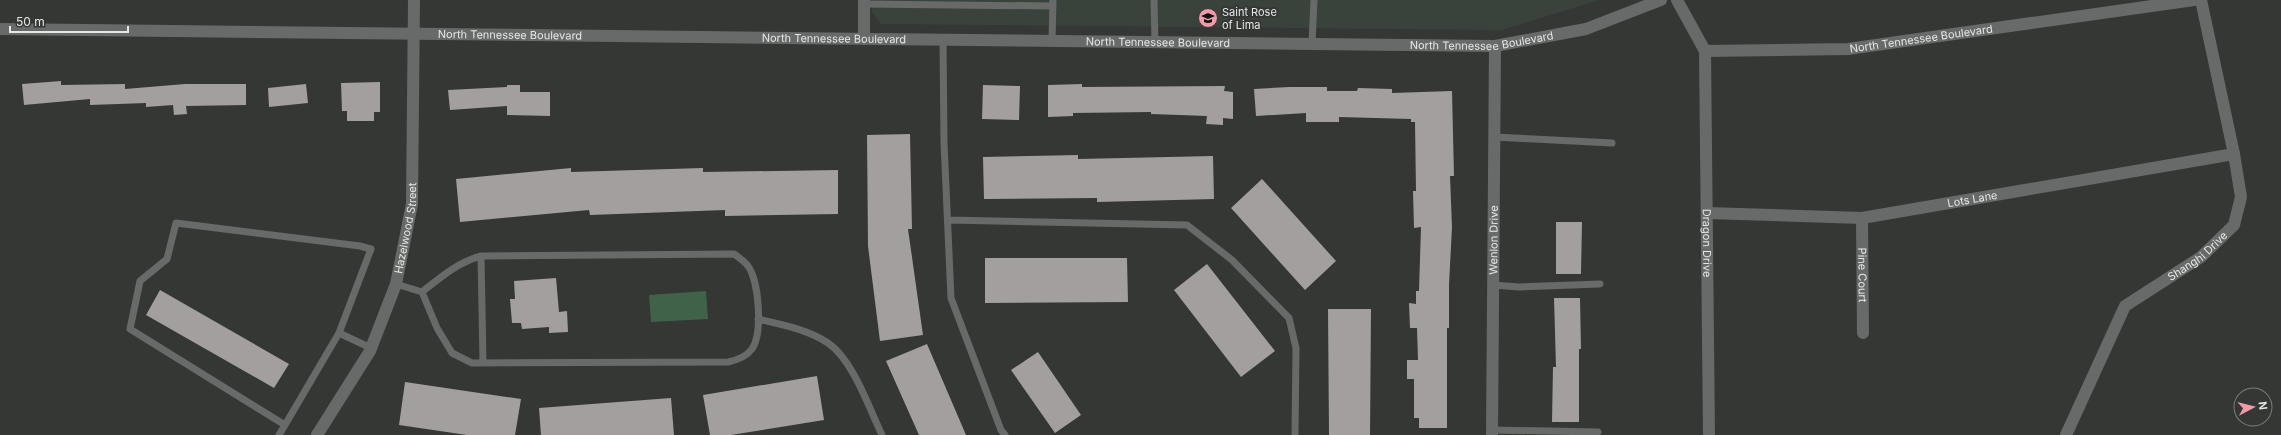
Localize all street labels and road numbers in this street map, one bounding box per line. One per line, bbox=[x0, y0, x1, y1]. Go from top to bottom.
street label: North Tennessee Boulevard bbox=[1849, 22, 1994, 56]
street label: North Tennessee Boulevard bbox=[438, 27, 582, 43]
street label: North Tennessee Boulevard bbox=[1410, 28, 1554, 53]
street label: North Tennessee Boulevard bbox=[762, 31, 906, 46]
street label: North Tennessee Boulevard bbox=[1086, 34, 1230, 50]
street label: Hazelwood Street bbox=[391, 182, 419, 275]
street label: Lots Lane bbox=[1946, 188, 1998, 210]
street label: Wenlon Drive bbox=[1486, 205, 1501, 275]
street label: Dragon Drive bbox=[1700, 209, 1714, 277]
street label: Shanghi Drive bbox=[2165, 228, 2230, 284]
street label: Pine Court bbox=[1855, 248, 1870, 303]

